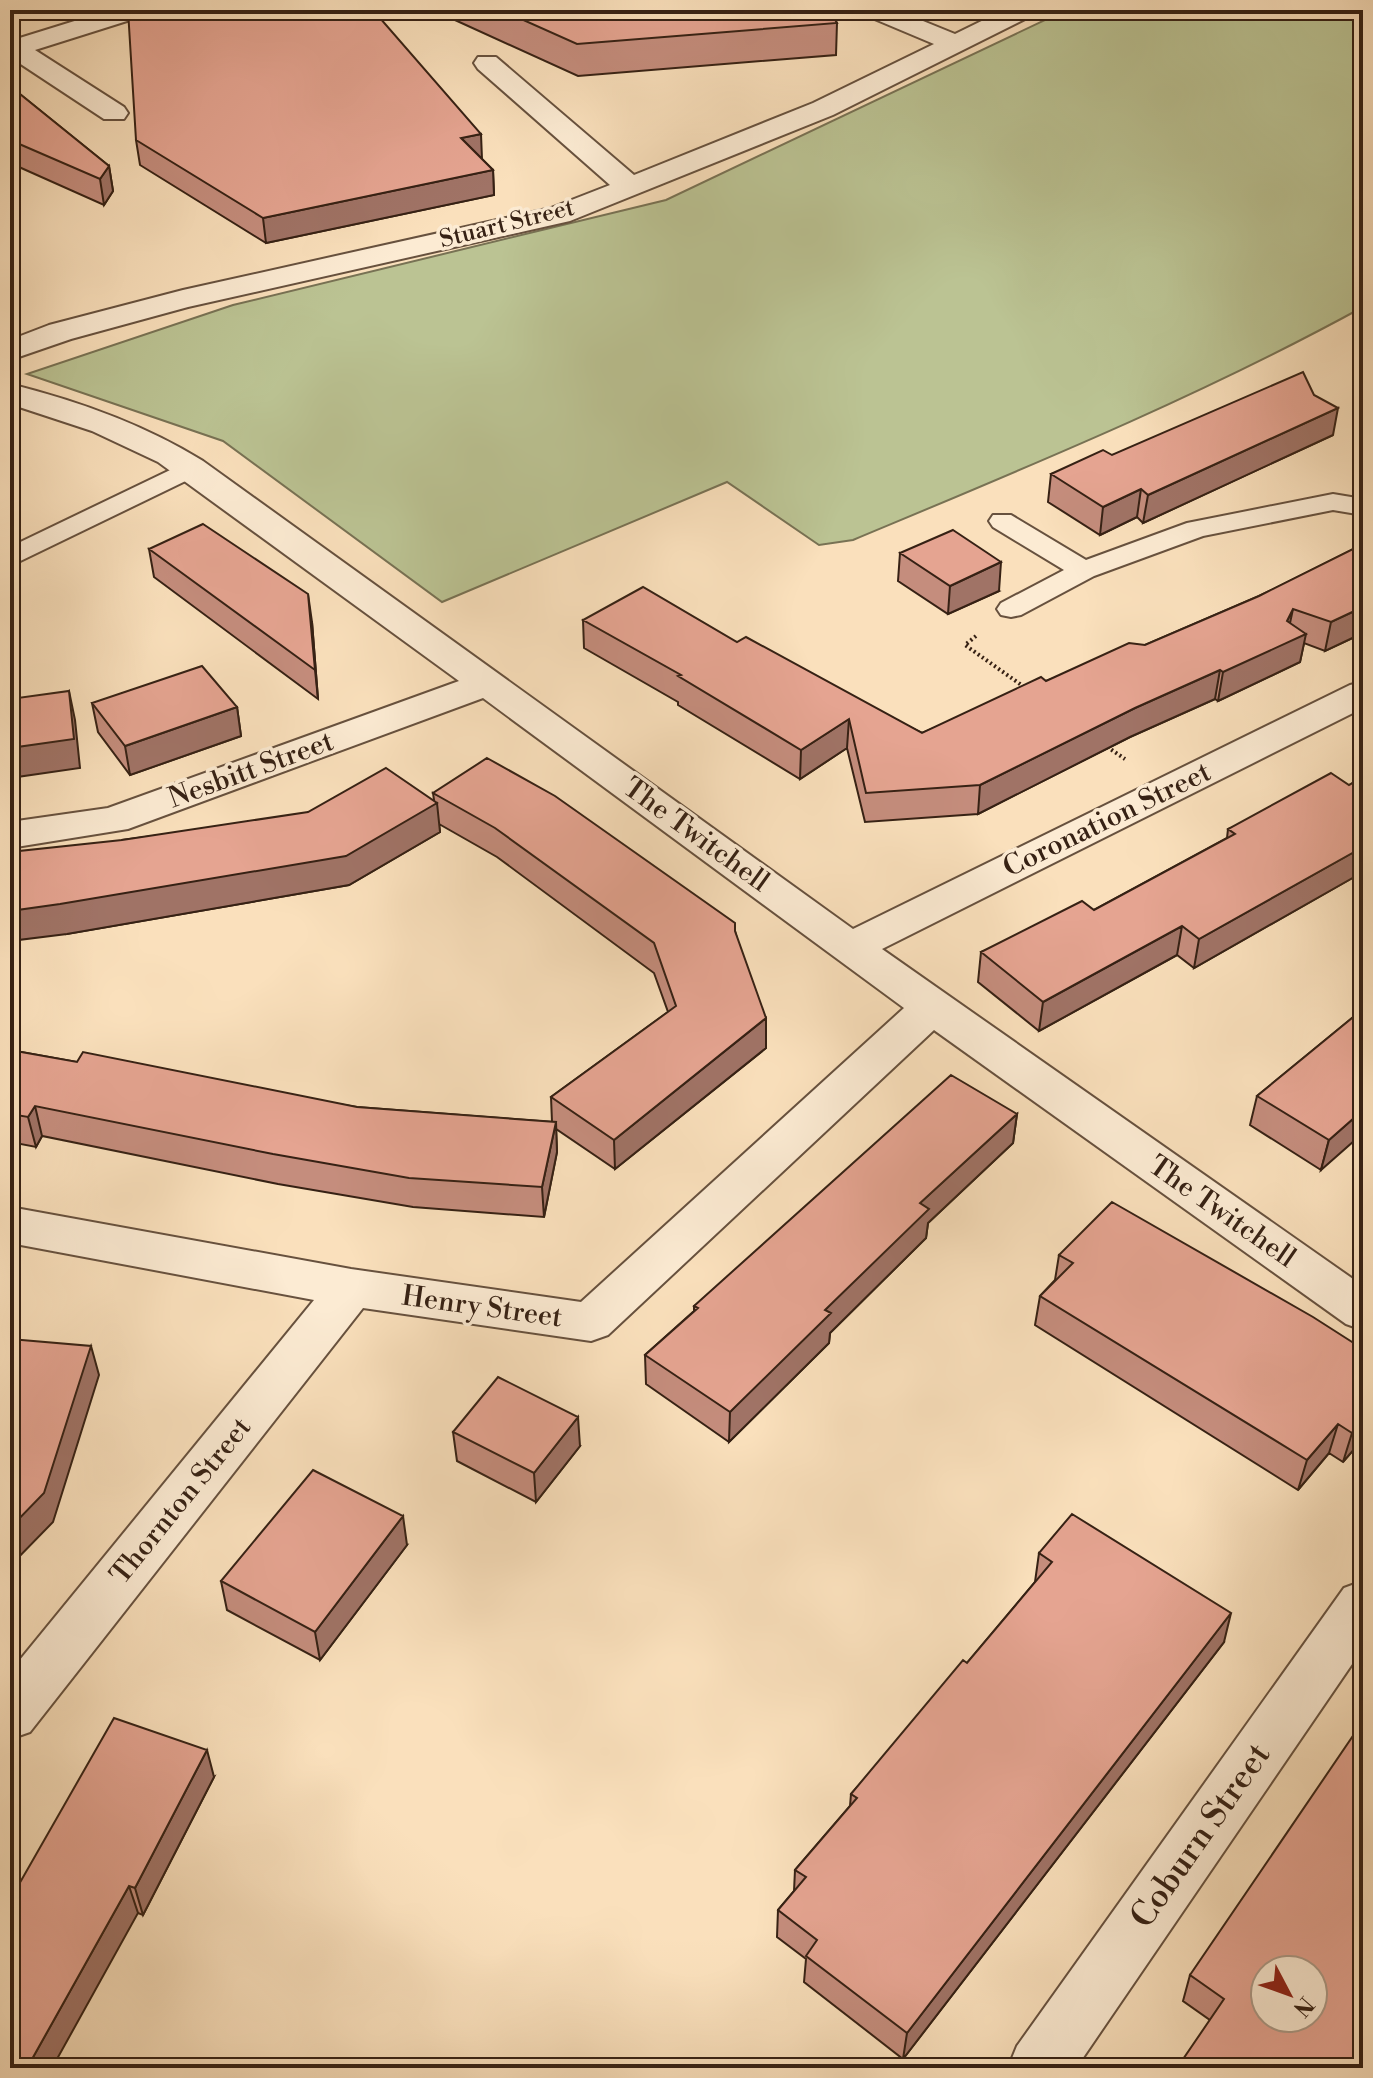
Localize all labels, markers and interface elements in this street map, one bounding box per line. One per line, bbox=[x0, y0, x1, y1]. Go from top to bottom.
street label: Stuart Street bbox=[437, 193, 578, 255]
street label: Nesbitt Street bbox=[164, 724, 339, 816]
street label: Coronation Street bbox=[997, 755, 1217, 885]
street label: The Twitchell bbox=[616, 770, 776, 900]
street label: The Twitchell bbox=[1141, 1148, 1303, 1276]
street label: Henry Street bbox=[399, 1278, 565, 1336]
street label: Thornton Street bbox=[103, 1410, 259, 1592]
street label: Coburn Street bbox=[1122, 1735, 1280, 1937]
north arrow bbox=[1249, 1954, 1329, 2034]
text: N bbox=[1287, 1991, 1319, 2022]

